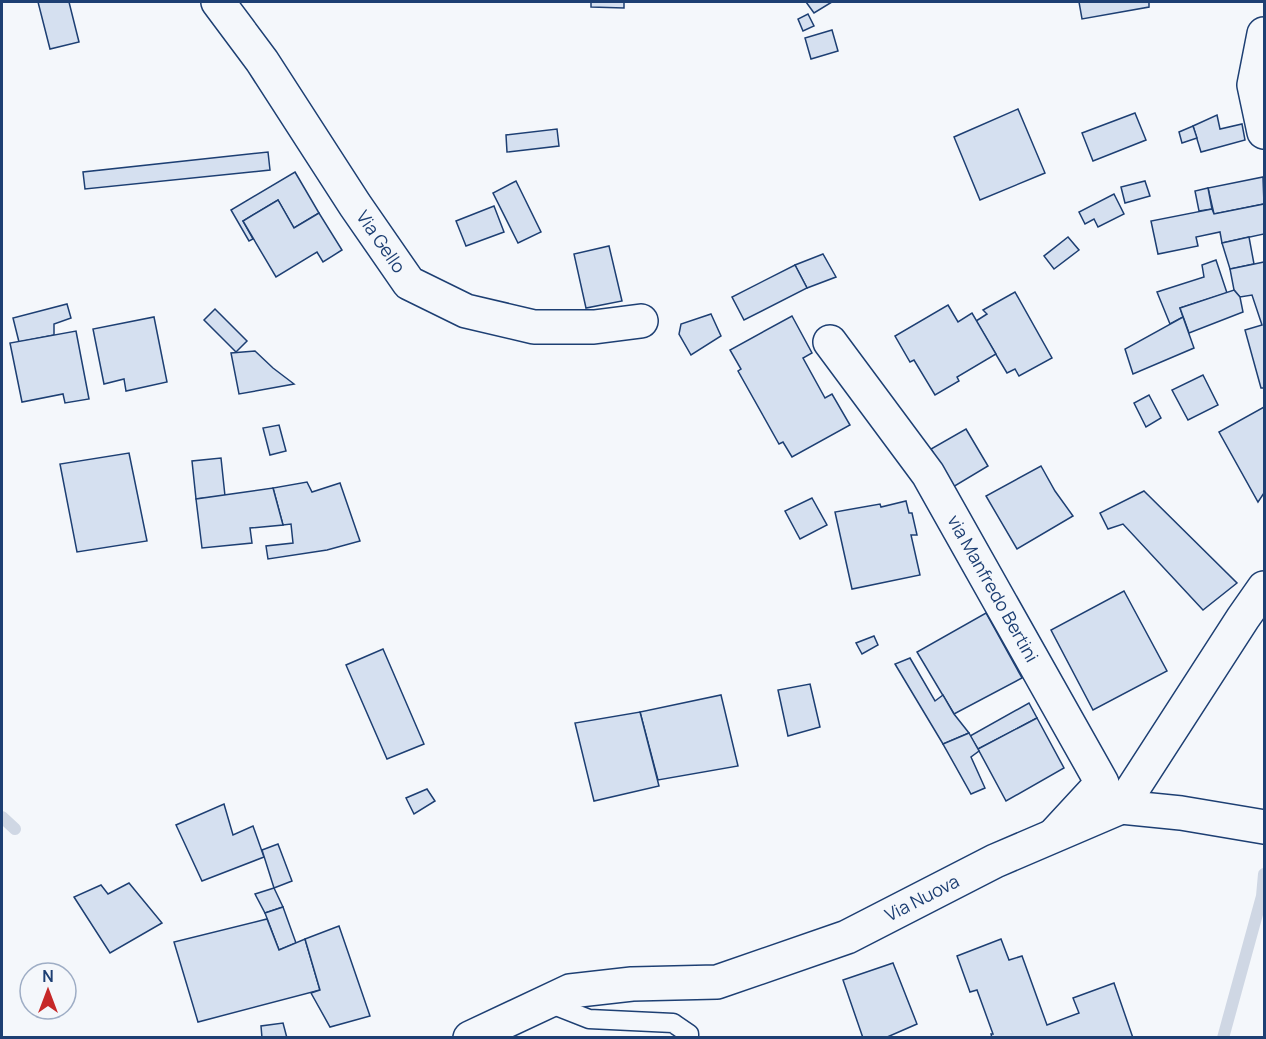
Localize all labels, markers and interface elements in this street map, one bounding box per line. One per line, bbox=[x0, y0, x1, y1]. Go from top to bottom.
street label: Via Gello bbox=[351, 206, 411, 277]
street label: via Manfredo Bertini bbox=[942, 510, 1044, 666]
street label: Via Nuova bbox=[881, 868, 963, 927]
north arrow bbox=[18, 961, 78, 1021]
text: N bbox=[42, 965, 54, 987]

